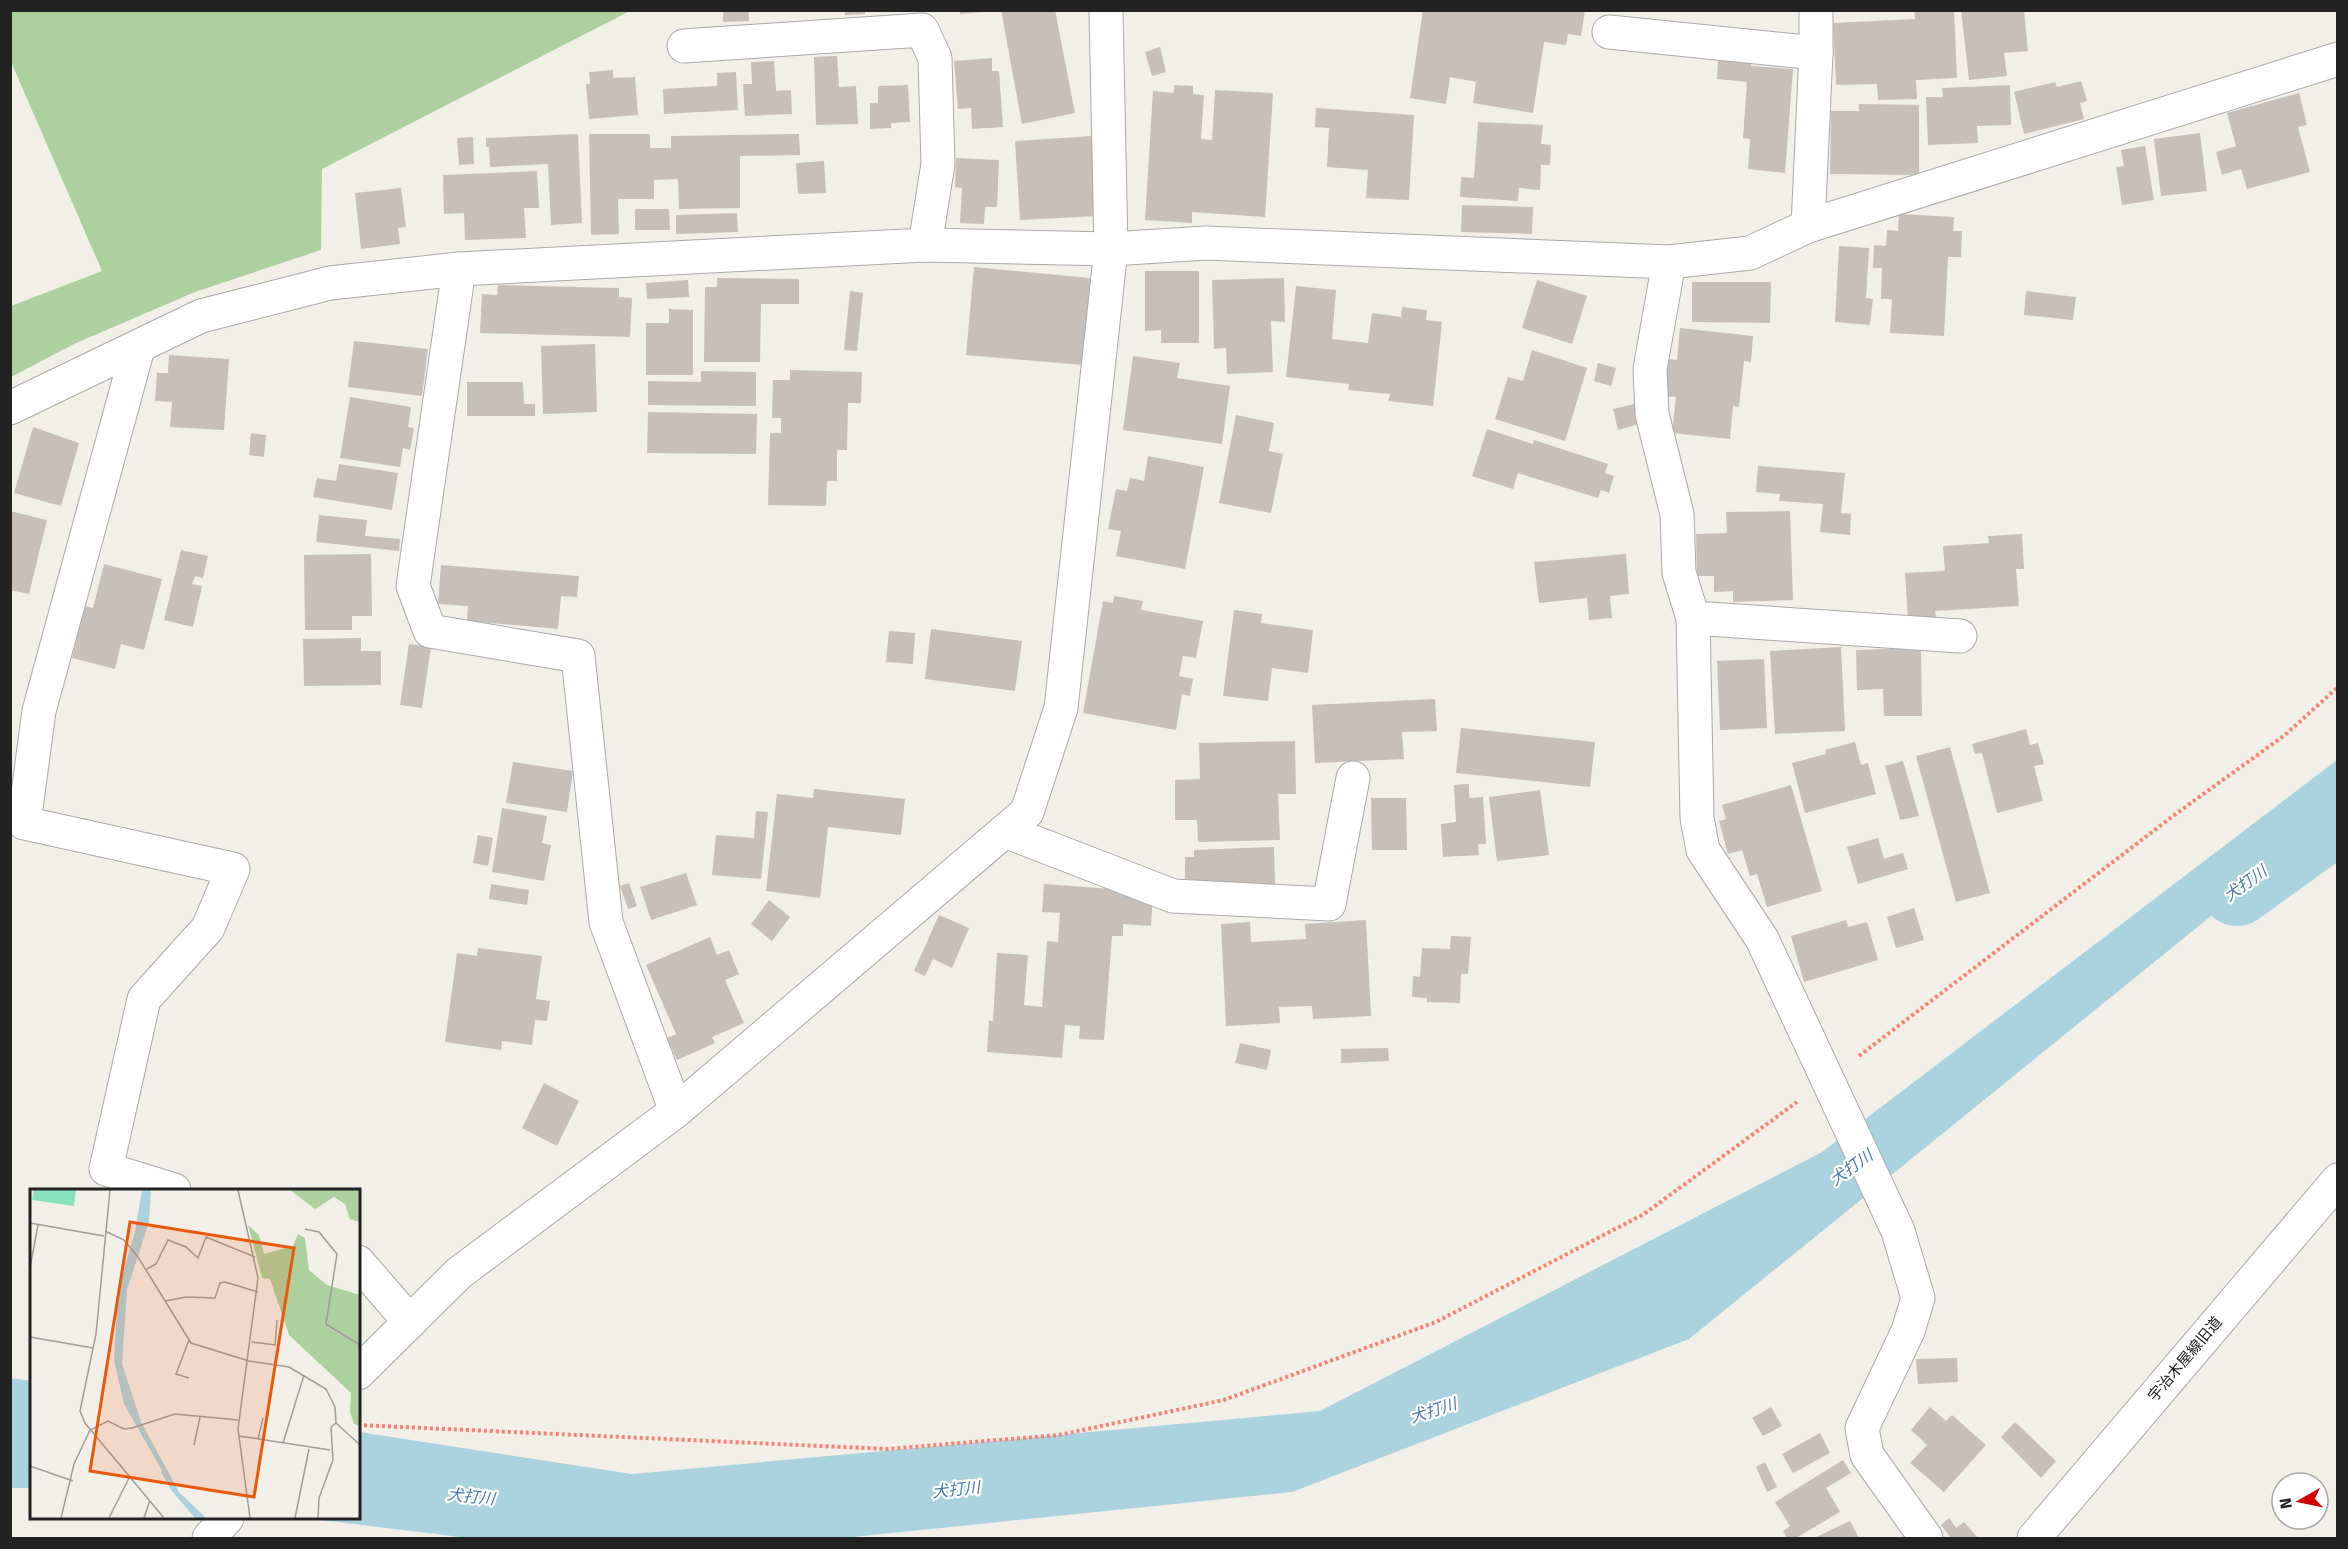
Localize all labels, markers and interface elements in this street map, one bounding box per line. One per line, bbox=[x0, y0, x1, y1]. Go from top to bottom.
water label: 犬打川 bbox=[2220, 860, 2272, 905]
water label: 犬打川 bbox=[1826, 1144, 1878, 1189]
inset map bbox=[30, 1189, 360, 1519]
street label: 宇治木屋線旧道 bbox=[2144, 1313, 2226, 1405]
water label: 犬打川 bbox=[1407, 1393, 1461, 1427]
north arrow bbox=[2270, 1471, 2330, 1531]
water label: 犬打川 bbox=[931, 1477, 983, 1501]
water label: 犬打川 bbox=[446, 1485, 498, 1509]
text: N bbox=[2275, 1497, 2296, 1510]

